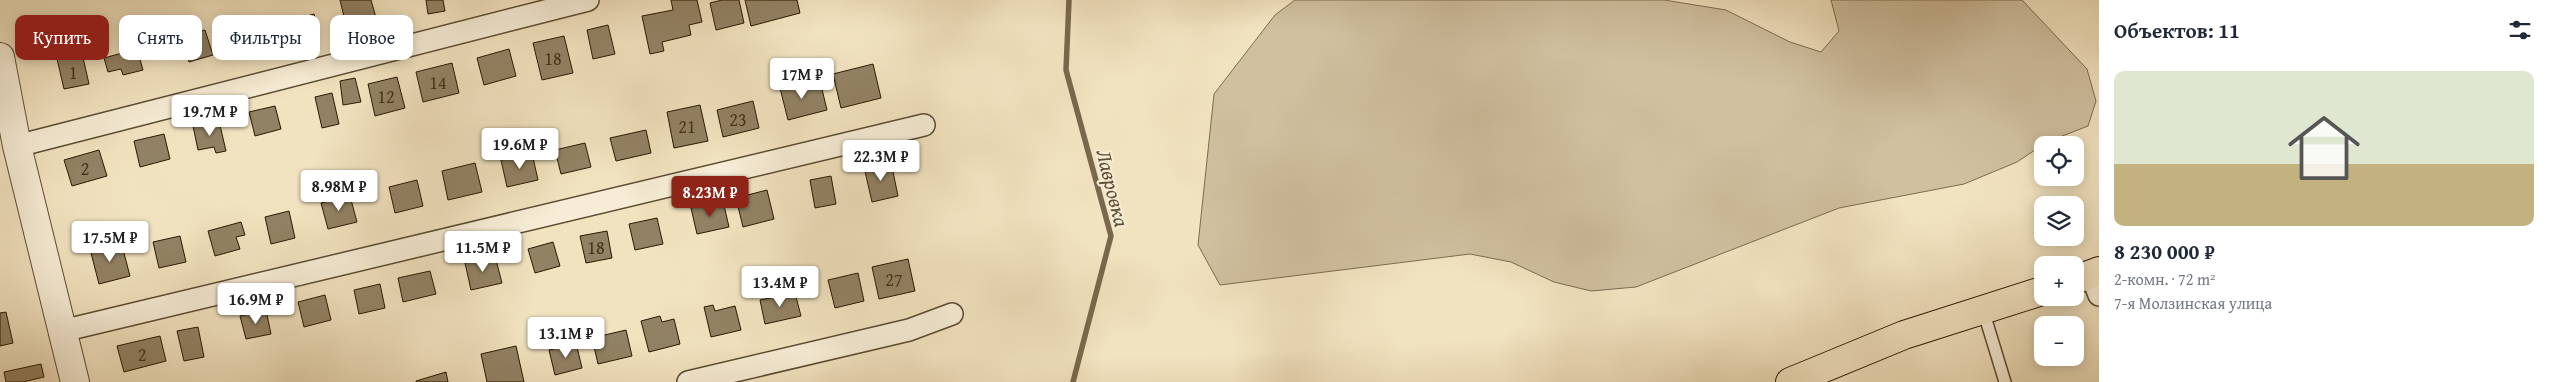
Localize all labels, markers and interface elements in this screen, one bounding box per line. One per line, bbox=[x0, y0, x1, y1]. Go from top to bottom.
chip: Купить bbox=[15, 15, 109, 60]
chip: Снять bbox=[119, 15, 202, 60]
chip: Фильтры bbox=[212, 15, 320, 60]
chip: Новое bbox=[330, 15, 413, 60]
text: Объектов: 11 bbox=[2114, 15, 2240, 46]
icon: filters bbox=[2506, 16, 2534, 44]
house number: 18 bbox=[544, 45, 562, 72]
pin: 17M ₽ bbox=[767, 58, 837, 100]
house number: 1 bbox=[69, 59, 77, 86]
text: 17M ₽ bbox=[781, 62, 823, 86]
house number: 14 bbox=[429, 69, 447, 96]
house number: 12 bbox=[377, 83, 395, 110]
pin: 19.7M ₽ bbox=[164, 94, 256, 137]
text: 19.7M ₽ bbox=[183, 99, 237, 123]
icon: home bbox=[2279, 103, 2369, 193]
house number: 23 bbox=[729, 106, 747, 133]
house number: 21 bbox=[678, 113, 696, 140]
pin: 19.6M ₽ bbox=[474, 128, 566, 170]
text: 19.6M ₽ bbox=[493, 132, 547, 156]
map controls bbox=[2034, 136, 2084, 366]
button: locate bbox=[2034, 136, 2084, 186]
pin: 22.3M ₽ bbox=[835, 140, 927, 182]
text: 22.3M ₽ bbox=[854, 144, 908, 168]
water label: Лавровка bbox=[1088, 146, 1138, 230]
house number: 2 bbox=[81, 155, 89, 182]
pin: 8.98M ₽ bbox=[293, 170, 385, 212]
text: 8.98M ₽ bbox=[312, 174, 366, 198]
pin: 8.23M ₽ bbox=[664, 176, 756, 218]
text: 8.23M ₽ bbox=[683, 180, 737, 204]
button: layers bbox=[2034, 196, 2084, 246]
pin: 17.5M ₽ bbox=[64, 220, 156, 263]
text: 17.5M ₽ bbox=[83, 225, 137, 249]
pin: 11.5M ₽ bbox=[437, 230, 529, 273]
house number: 18 bbox=[587, 234, 605, 261]
text: 11.5M ₽ bbox=[456, 235, 510, 259]
text: 8 230 000 ₽ bbox=[2114, 236, 2215, 267]
button: + bbox=[2034, 256, 2084, 306]
pin: 13.4M ₽ bbox=[734, 266, 826, 308]
house number: 27 bbox=[885, 266, 903, 293]
text: 2-комн. · 72 m² bbox=[2114, 267, 2215, 291]
text: 13.4M ₽ bbox=[753, 270, 807, 294]
pin: 16.9M ₽ bbox=[210, 282, 302, 325]
text: 16.9M ₽ bbox=[229, 287, 283, 311]
text: 7-я Молзинская улица bbox=[2114, 291, 2272, 315]
pin: 13.1M ₽ bbox=[520, 316, 612, 359]
button: − bbox=[2034, 316, 2084, 366]
text: 13.1M ₽ bbox=[539, 321, 593, 345]
house number: 2 bbox=[138, 341, 146, 368]

